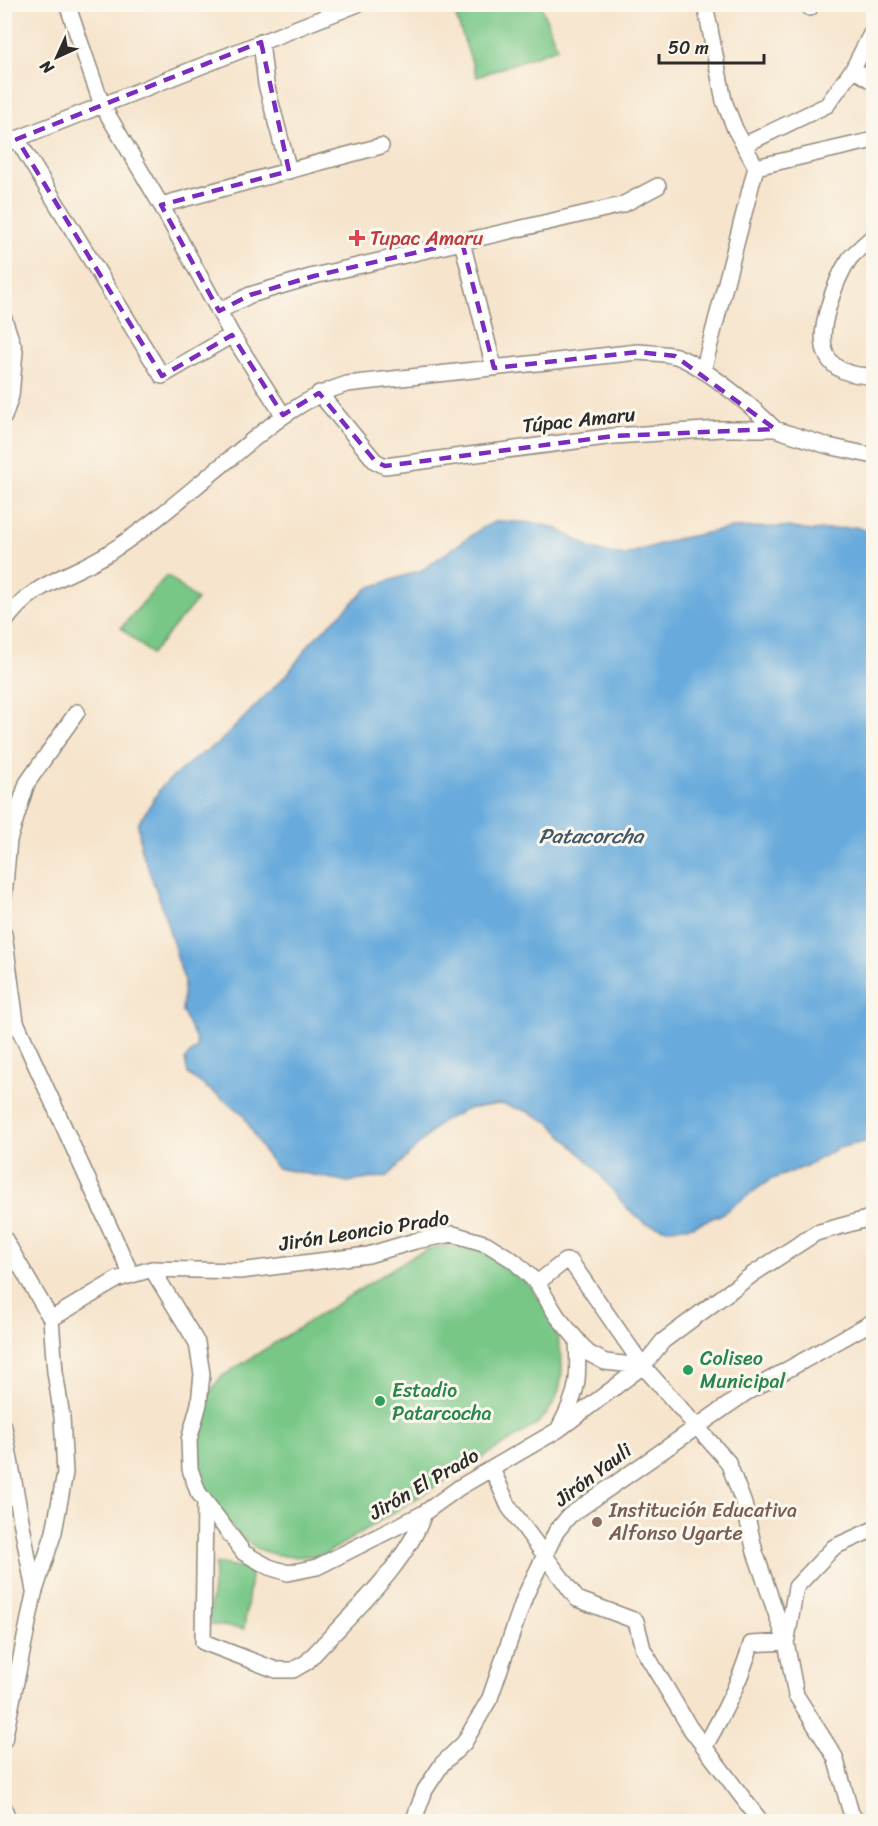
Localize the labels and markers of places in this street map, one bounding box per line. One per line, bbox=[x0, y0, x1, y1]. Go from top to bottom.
place label: Tupac Amaru bbox=[370, 221, 484, 256]
marker: Tupac Amaru bbox=[348, 229, 366, 247]
place label: Coliseo Municipal bbox=[700, 1341, 786, 1399]
marker: Coliseo Municipal bbox=[681, 1363, 695, 1377]
place label: Estadio Patarcocha bbox=[392, 1373, 492, 1431]
marker: Estadio Patarcocha bbox=[373, 1394, 387, 1408]
place label: Institución Educativa Alfonso Ugarte bbox=[608, 1493, 797, 1551]
marker: Institución Educativa Alfonso Ugarte bbox=[590, 1515, 604, 1529]

